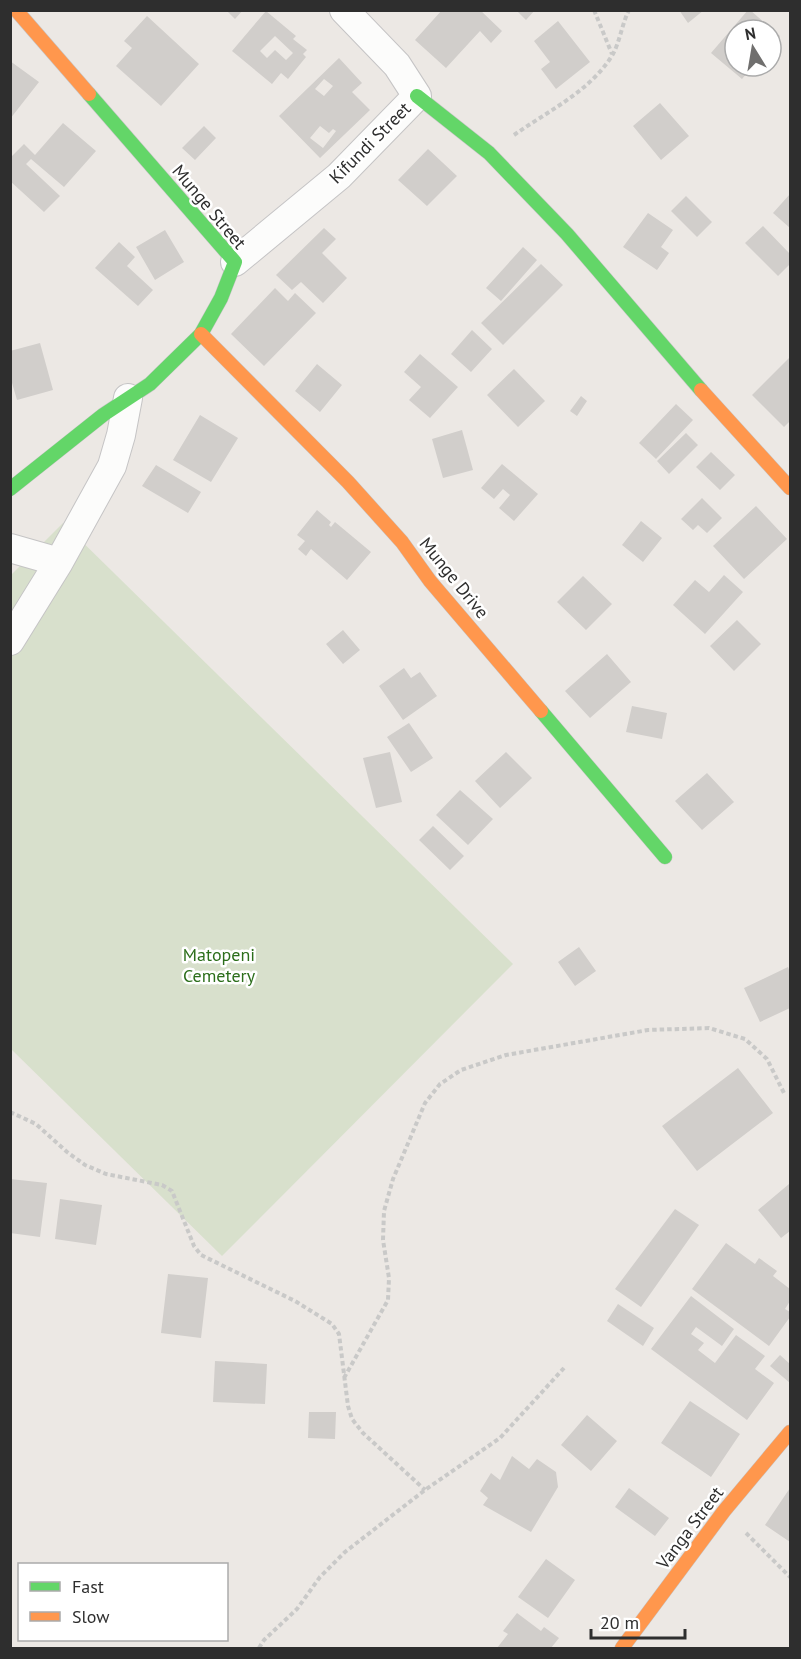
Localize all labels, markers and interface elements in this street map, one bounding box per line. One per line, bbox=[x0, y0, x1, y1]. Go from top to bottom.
north arrow bbox=[723, 18, 783, 78]
text: N bbox=[743, 22, 757, 44]
street label: Kifundi Street bbox=[324, 97, 415, 188]
street label: Munge Street bbox=[167, 160, 251, 254]
street label: Munge Drive bbox=[415, 532, 494, 623]
park label: Matopeni Cemetery bbox=[183, 943, 256, 987]
street label: Vanga Street bbox=[650, 1482, 728, 1574]
legend bbox=[18, 1563, 228, 1641]
text: Fast bbox=[72, 1575, 104, 1598]
scale bar bbox=[591, 1602, 686, 1640]
text: Slow bbox=[72, 1605, 110, 1628]
text: 20 m bbox=[600, 1611, 639, 1634]

